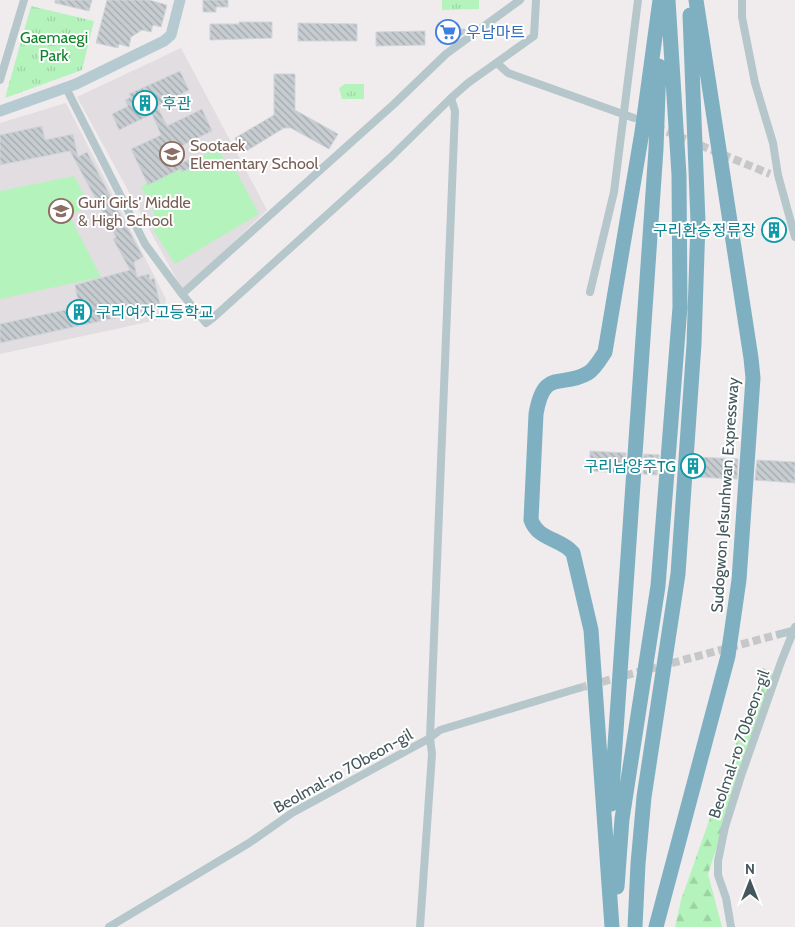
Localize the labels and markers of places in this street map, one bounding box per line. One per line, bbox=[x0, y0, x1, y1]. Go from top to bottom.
supermarket icon: 우남마트 bbox=[435, 19, 461, 45]
place label: 우남마트 bbox=[466, 23, 525, 42]
building icon: 후관 bbox=[132, 90, 158, 116]
place label: 후관 bbox=[162, 94, 192, 113]
place label: Sootaek Elementary School bbox=[190, 136, 318, 173]
school or university icon: Sootaek Elementary School bbox=[159, 141, 185, 167]
place label: Guri Girls' Middle & High School bbox=[78, 193, 191, 230]
school or university icon: Guri Girls' Middle & High School bbox=[48, 198, 74, 224]
building icon: 구리환승정류장 bbox=[761, 217, 787, 243]
place label: 구리환승정류장 bbox=[653, 221, 756, 240]
building icon: 구리여자고등학교 bbox=[66, 299, 92, 325]
place label: 구리여자고등학교 bbox=[96, 303, 214, 322]
building icon: 구리남양주TG bbox=[680, 453, 706, 479]
place label: 구리남양주TG bbox=[584, 457, 676, 476]

